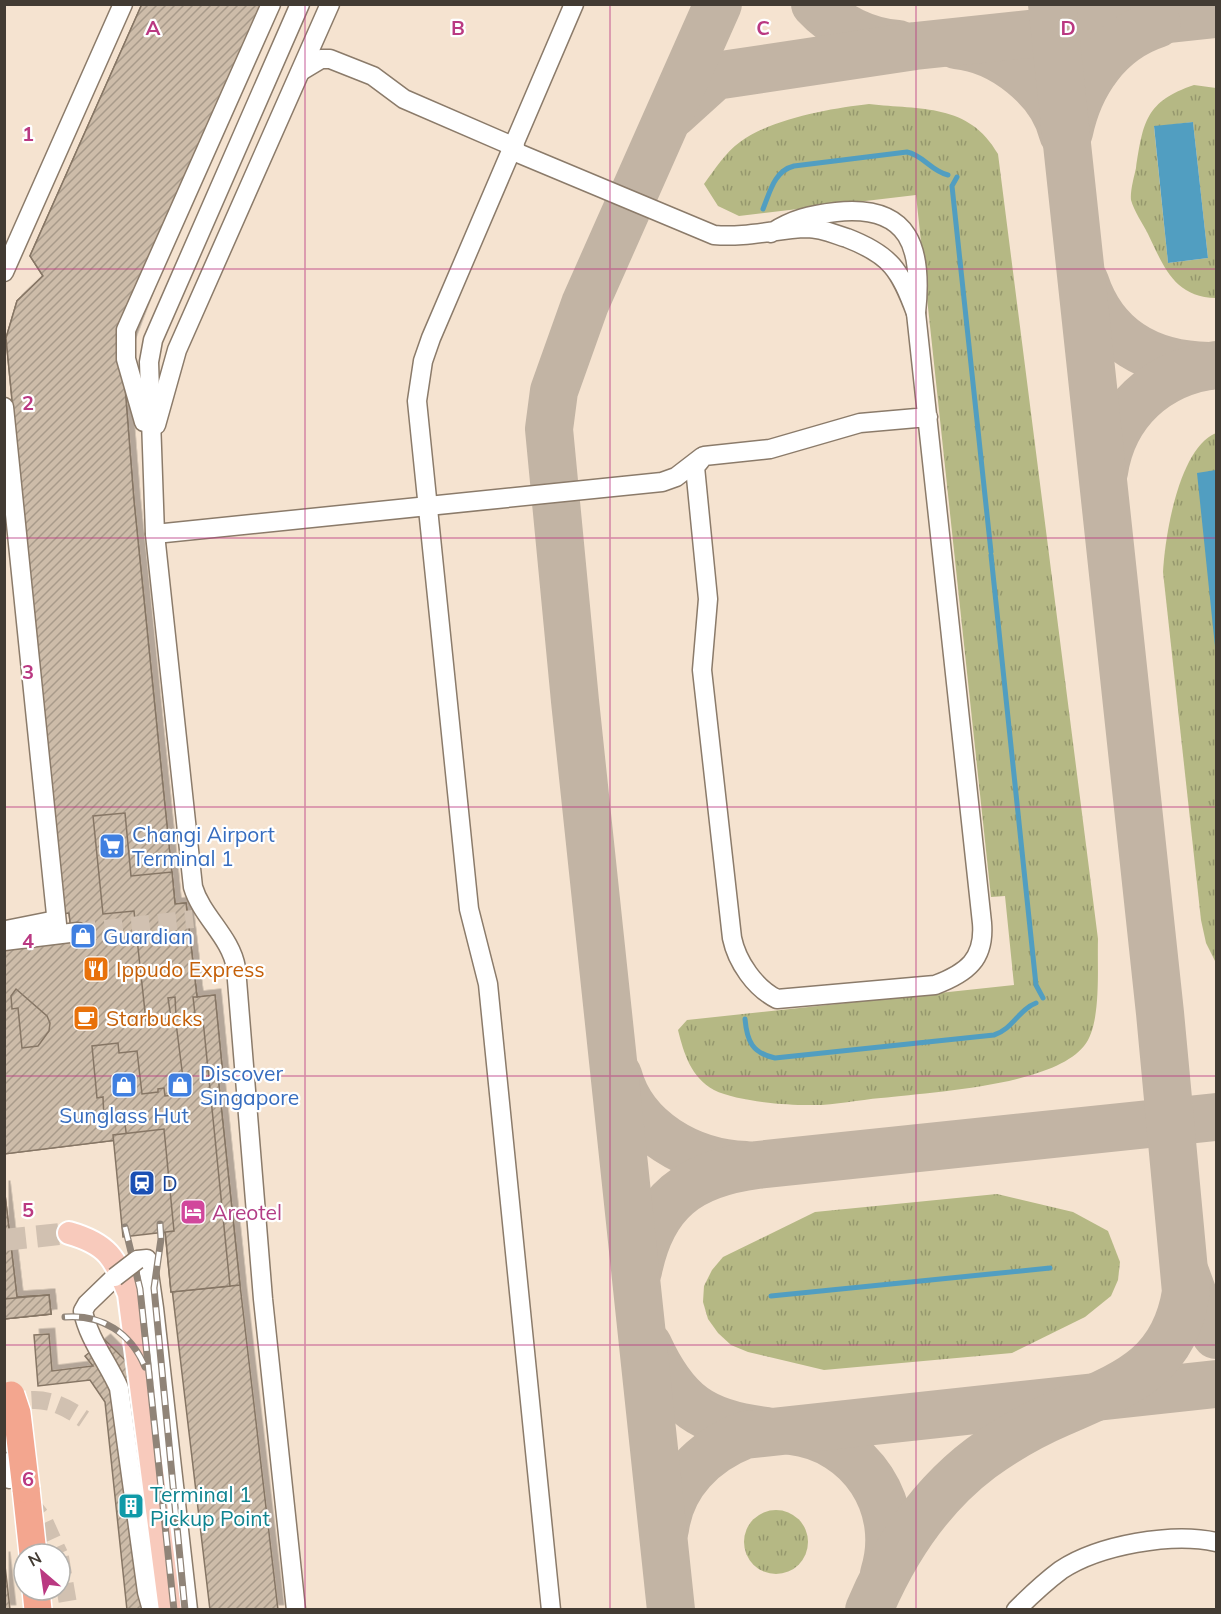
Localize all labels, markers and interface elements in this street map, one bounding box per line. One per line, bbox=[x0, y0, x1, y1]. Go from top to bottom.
text: A bbox=[146, 15, 161, 40]
text: B bbox=[451, 15, 465, 40]
text: C bbox=[756, 15, 770, 40]
text: D bbox=[1060, 15, 1076, 40]
text: 1 bbox=[22, 121, 34, 146]
text: 2 bbox=[22, 390, 34, 415]
text: 3 bbox=[22, 659, 34, 684]
place label: Changi Airport Terminal 1 bbox=[132, 821, 275, 871]
supermarket icon: Changi Airport Terminal 1 bbox=[97, 831, 127, 861]
shop icon: Guardian bbox=[68, 921, 98, 951]
place label: Guardian bbox=[103, 923, 193, 949]
text: 4 bbox=[22, 928, 34, 953]
restaurant icon: Ippudo Express bbox=[81, 954, 111, 984]
place label: Ippudo Express bbox=[116, 956, 265, 982]
cafe icon: Starbucks bbox=[71, 1003, 101, 1033]
place label: Starbucks bbox=[106, 1005, 203, 1031]
place label: Discover Singapore bbox=[200, 1060, 299, 1110]
shop icon: Sunglass Hut bbox=[109, 1070, 139, 1100]
shop icon: Discover Singapore bbox=[165, 1070, 195, 1100]
place label: Sunglass Hut bbox=[59, 1102, 189, 1128]
station icon: D bbox=[127, 1168, 157, 1198]
place label: D bbox=[162, 1170, 178, 1196]
text: 5 bbox=[22, 1197, 34, 1222]
hotel icon: Areotel bbox=[178, 1197, 208, 1227]
place label: Areotel bbox=[212, 1199, 282, 1225]
text: 6 bbox=[22, 1466, 34, 1491]
place label: Terminal 1 Pickup Point bbox=[150, 1481, 270, 1531]
building icon: Terminal 1 Pickup Point bbox=[116, 1491, 146, 1521]
north arrow bbox=[12, 1542, 72, 1602]
text: N bbox=[25, 1547, 45, 1571]

